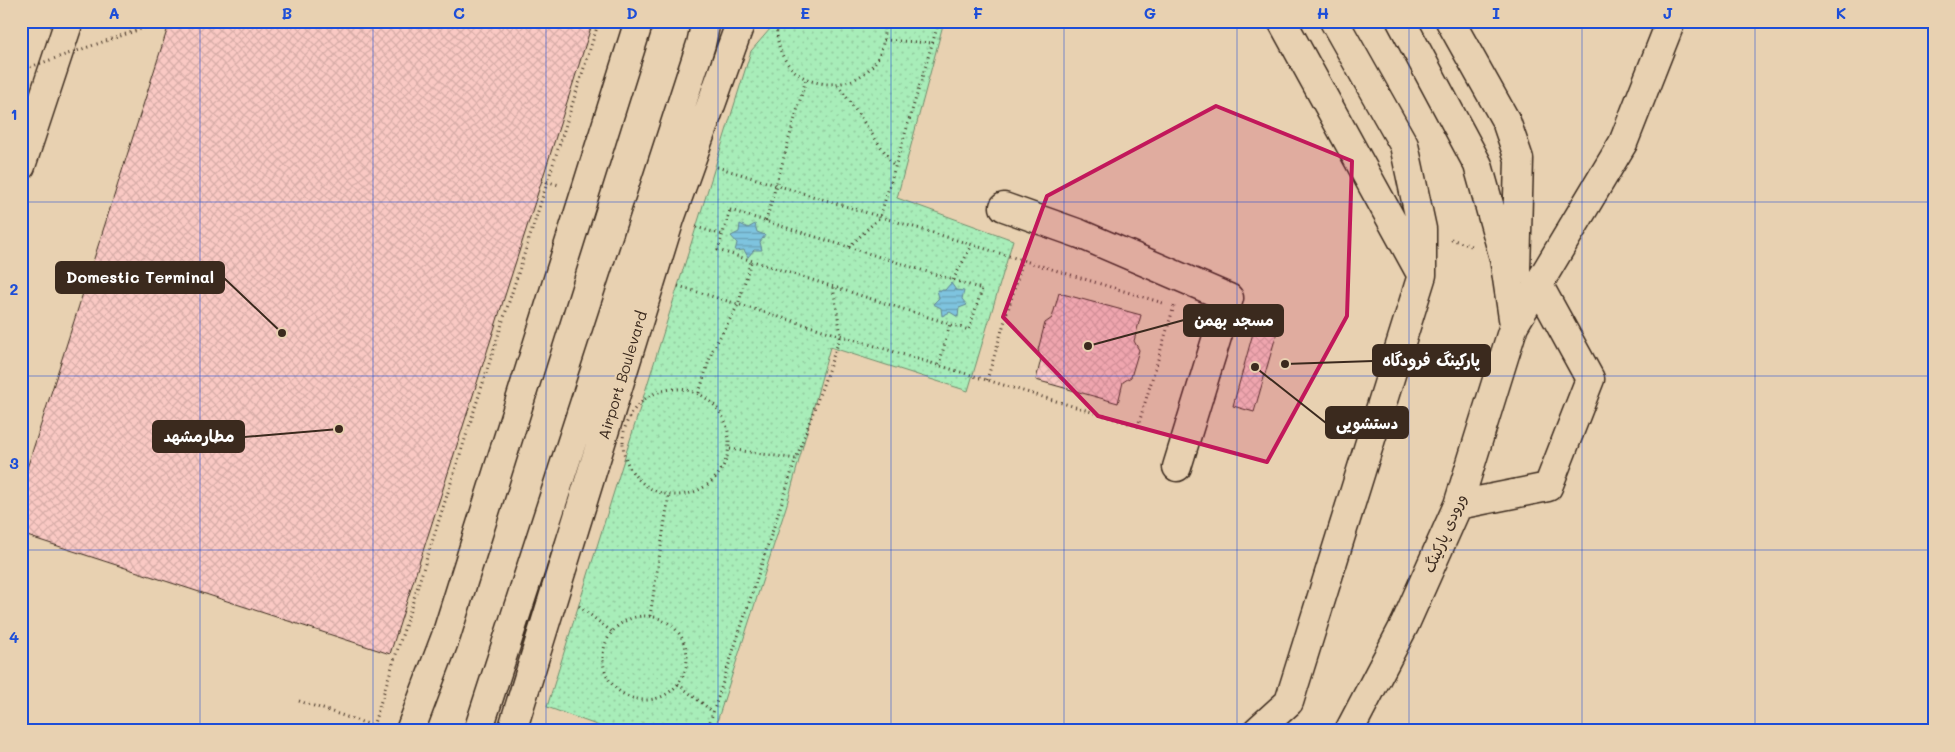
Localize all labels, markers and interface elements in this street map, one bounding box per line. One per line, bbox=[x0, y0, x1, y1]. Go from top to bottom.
text: A bbox=[108, 2, 120, 23]
text: B bbox=[282, 2, 292, 23]
text: C bbox=[453, 2, 465, 23]
text: D bbox=[626, 2, 638, 23]
text: E bbox=[800, 2, 810, 23]
text: F bbox=[973, 2, 983, 23]
text: G bbox=[1144, 2, 1156, 23]
text: H bbox=[1317, 2, 1329, 23]
text: I bbox=[1492, 2, 1500, 23]
text: J bbox=[1663, 2, 1673, 23]
text: K bbox=[1836, 2, 1846, 23]
text: 1 bbox=[10, 103, 18, 124]
callout: Domestic Terminal bbox=[56, 262, 224, 293]
text: Domestic Terminal bbox=[66, 266, 214, 287]
text: 2 bbox=[10, 278, 19, 299]
callout: مسجد بهمن bbox=[1184, 305, 1283, 336]
street label: Airport Boulevard bbox=[593, 308, 651, 442]
text: مسجد بهمن bbox=[1194, 309, 1274, 330]
callout: پارکینگ فرودگاه bbox=[1373, 345, 1490, 376]
text: پارکینگ فرودگاه bbox=[1382, 349, 1480, 371]
callout: دستشویی bbox=[1326, 407, 1408, 438]
text: دستشویی bbox=[1336, 412, 1398, 435]
callout: مطارمشهد bbox=[153, 421, 244, 452]
text: مطارمشهد bbox=[164, 425, 234, 446]
text: 3 bbox=[9, 452, 19, 473]
street label: ورودی پارکینگ bbox=[1418, 490, 1471, 576]
text: 4 bbox=[9, 626, 19, 647]

